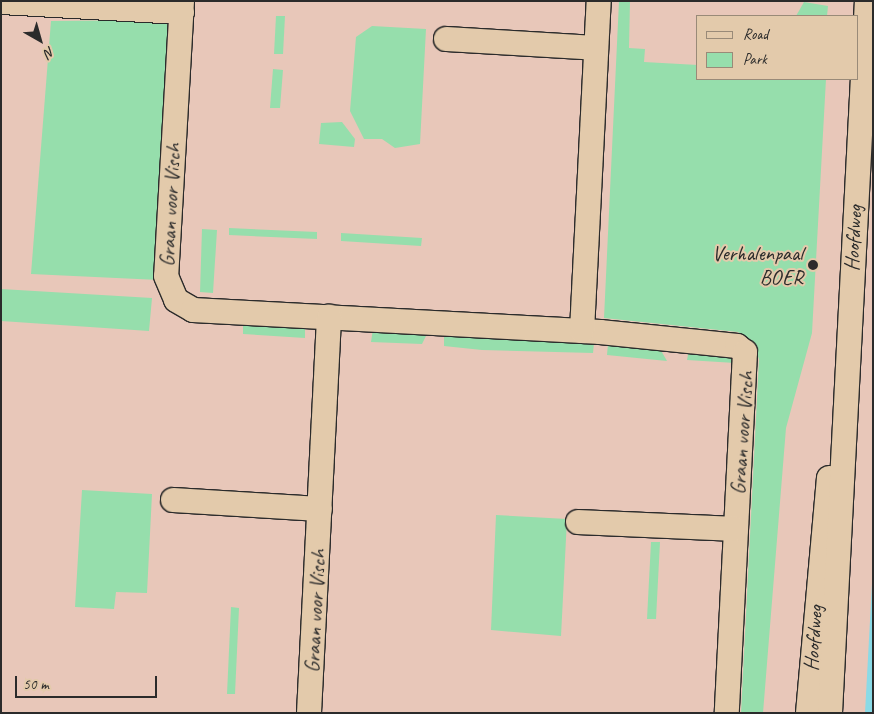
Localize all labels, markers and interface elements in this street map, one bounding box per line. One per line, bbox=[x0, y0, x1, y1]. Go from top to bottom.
north arrow bbox=[15, 15, 65, 65]
legend bbox=[696, 15, 859, 80]
text: Road bbox=[743, 25, 768, 44]
text: N bbox=[41, 43, 58, 62]
text: Park bbox=[743, 50, 767, 69]
street label: Graan voor Visch bbox=[154, 143, 186, 267]
street label: Hoofdweg bbox=[839, 204, 867, 272]
place label: Verhalenpaal BOER bbox=[712, 240, 803, 290]
marker: Verhalenpaal BOER bbox=[807, 259, 819, 271]
street label: Graan voor Visch bbox=[725, 371, 759, 495]
street label: Graan voor Visch bbox=[299, 549, 331, 673]
street label: Hoofdweg bbox=[798, 604, 828, 672]
scale bar bbox=[18, 666, 160, 698]
text: 50 m bbox=[23, 675, 49, 694]

